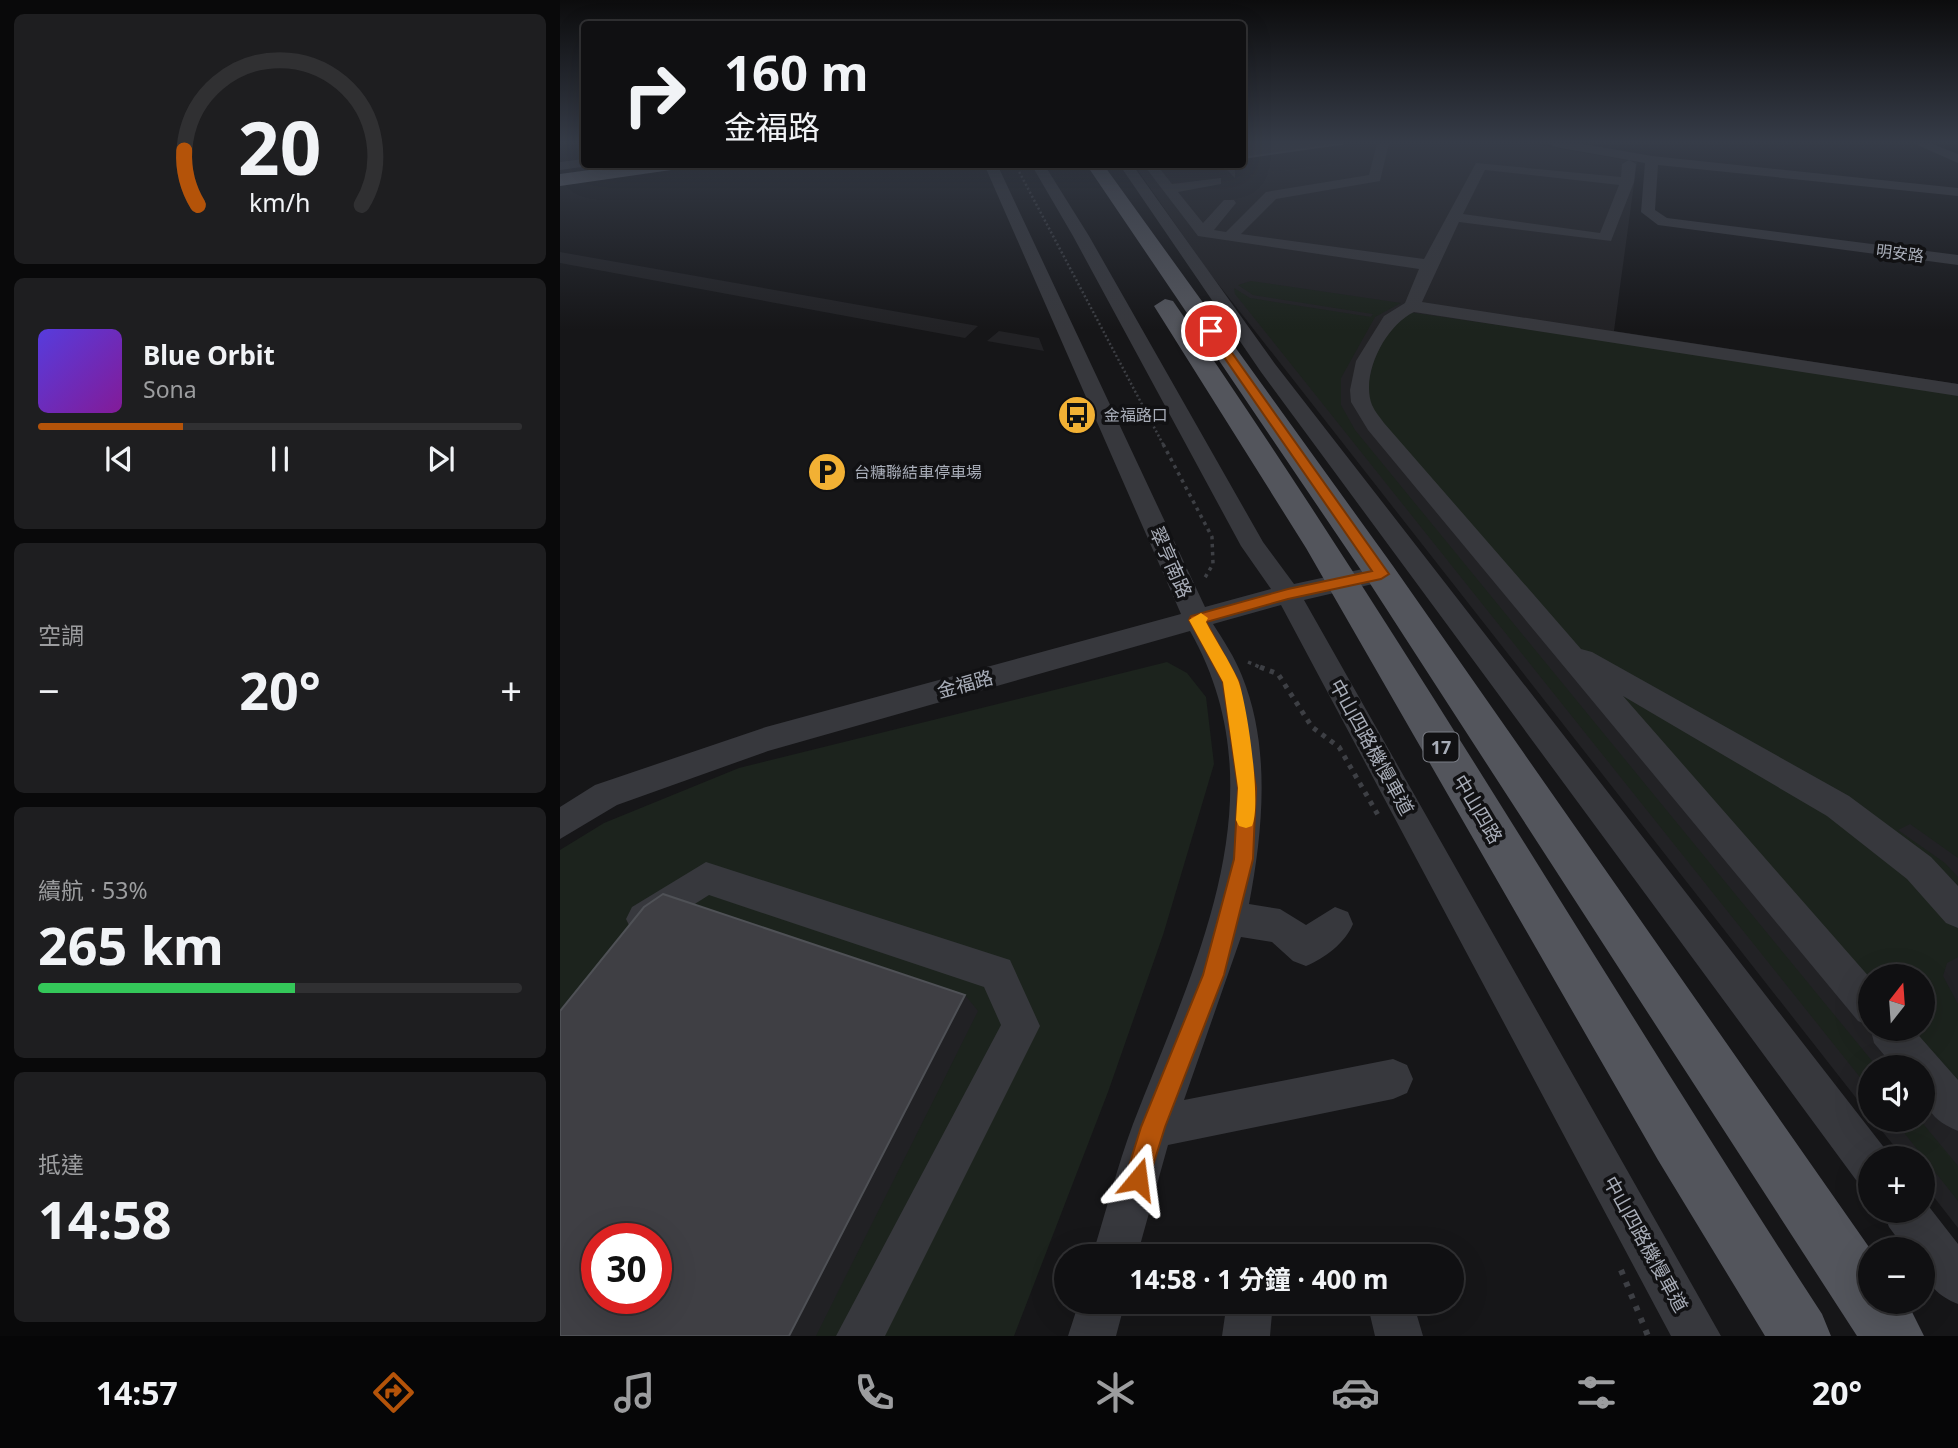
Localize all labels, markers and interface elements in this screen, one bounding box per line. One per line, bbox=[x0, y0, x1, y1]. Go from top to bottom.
text: 160 m bbox=[724, 39, 869, 105]
icon: right bbox=[609, 49, 700, 140]
text: 20 bbox=[238, 98, 322, 197]
text: 金福路 bbox=[724, 105, 820, 148]
text: km/h bbox=[249, 185, 311, 219]
street label: 明安路 bbox=[1875, 239, 1925, 267]
pin bbox=[1181, 301, 1241, 361]
icon: arrive bbox=[1192, 312, 1230, 350]
text: Blue Orbit bbox=[143, 337, 275, 373]
text: Sona bbox=[143, 373, 197, 405]
bus stop icon: 金福路口 bbox=[1056, 394, 1098, 436]
place label: 金福路口 bbox=[1104, 404, 1168, 426]
icon: previous bbox=[100, 440, 138, 478]
icon: pause bbox=[261, 440, 299, 478]
icon: next bbox=[422, 440, 460, 478]
parking icon: 台糖聯結車停車場 bbox=[806, 451, 848, 493]
place label: 台糖聯結車停車場 bbox=[854, 461, 982, 483]
street label: 翠亨南路 bbox=[1144, 522, 1198, 602]
text: 空調 bbox=[38, 619, 84, 651]
text: 20° bbox=[239, 654, 321, 725]
text: − bbox=[38, 664, 60, 716]
text: + bbox=[500, 664, 522, 716]
street label: 金福路 bbox=[934, 664, 996, 704]
street label: 中山四路機慢車道 bbox=[1324, 674, 1420, 820]
road number: 17 bbox=[1424, 732, 1458, 762]
street label: 中山四路 bbox=[1447, 770, 1509, 848]
text: 續航 · 53% bbox=[38, 874, 148, 906]
text: 265 km bbox=[38, 909, 224, 980]
north arrow bbox=[1858, 964, 1936, 1041]
map controls bbox=[1858, 964, 1935, 1314]
button: sound bbox=[1858, 1055, 1935, 1132]
position arrow bbox=[1101, 1142, 1175, 1216]
button: + bbox=[1858, 1146, 1935, 1223]
text: 抵達 bbox=[38, 1148, 84, 1180]
street label: 中山四路機慢車道 bbox=[1598, 1171, 1694, 1317]
text: 14:58 bbox=[38, 1183, 172, 1254]
speed limit sign: 30 bbox=[581, 1223, 672, 1314]
button: − bbox=[1858, 1237, 1935, 1314]
text: 14:58 · 1 分鐘 · 400 m bbox=[1130, 1261, 1388, 1297]
icon: directions bbox=[369, 1368, 418, 1417]
icon: music bbox=[610, 1368, 659, 1417]
icon: phone bbox=[850, 1368, 899, 1417]
icon: climate bbox=[1091, 1368, 1140, 1417]
icon: car bbox=[1331, 1368, 1380, 1417]
icon: filters bbox=[1572, 1368, 1621, 1417]
text: 14:57 bbox=[96, 1371, 178, 1414]
text: 20° bbox=[1812, 1371, 1862, 1414]

